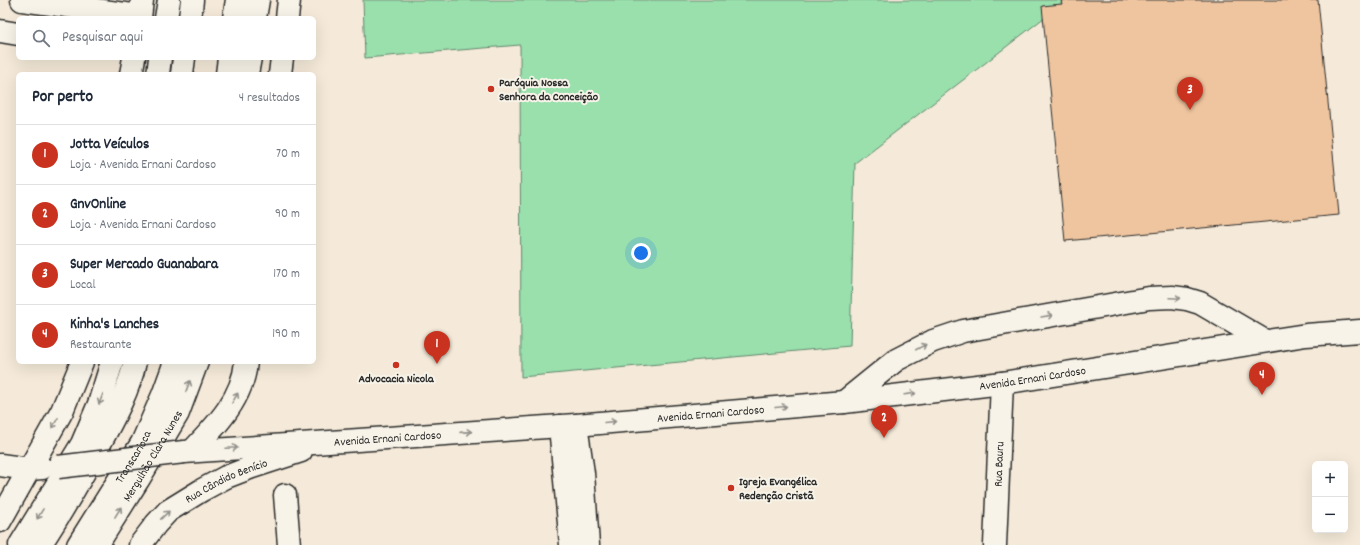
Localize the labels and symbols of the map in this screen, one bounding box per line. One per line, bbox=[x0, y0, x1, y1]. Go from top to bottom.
place label: Paróquia Nossa Senhora da Conceição bbox=[499, 75, 599, 106]
pin: 3 bbox=[1177, 77, 1203, 110]
marker: Paróquia Nossa Senhora da Conceição bbox=[486, 84, 496, 94]
your location bbox=[631, 243, 651, 263]
one-way arrow bbox=[1168, 294, 1181, 302]
one-way arrow bbox=[1040, 312, 1053, 320]
pin: 1 bbox=[424, 331, 450, 364]
one-way arrow bbox=[915, 343, 927, 351]
marker: Advocacia Nicola bbox=[391, 360, 401, 370]
pin: 4 bbox=[1249, 362, 1275, 395]
street label: Avenida Ernani Cardoso bbox=[978, 363, 1087, 396]
place label: Advocacia Nicola bbox=[358, 371, 435, 388]
one-way arrow bbox=[185, 381, 193, 393]
one-way arrow bbox=[903, 390, 916, 397]
one-way arrow bbox=[231, 392, 239, 404]
one-way arrow bbox=[96, 393, 104, 405]
street label: Avenida Ernani Cardoso bbox=[656, 402, 765, 428]
one-way arrow bbox=[774, 404, 787, 411]
pin: 2 bbox=[871, 405, 897, 438]
street label: Mergulhão Clara Nunes bbox=[119, 408, 188, 506]
one-way arrow bbox=[51, 417, 59, 429]
one-way arrow bbox=[603, 418, 616, 426]
street label: Avenida Ernani Cardoso bbox=[333, 427, 442, 452]
street label: Transcarioca bbox=[112, 428, 156, 487]
one-way arrow bbox=[459, 429, 472, 436]
street label: Rua Bauru bbox=[991, 441, 1009, 487]
one-way arrow bbox=[225, 444, 238, 452]
street label: Rua Cândido Benício bbox=[182, 456, 270, 508]
place label: Igreja Evangélica Redenção Cristã bbox=[739, 474, 818, 505]
marker: Igreja Evangélica Redenção Cristã bbox=[726, 483, 736, 493]
one-way arrow bbox=[114, 507, 122, 518]
one-way arrow bbox=[35, 508, 43, 520]
one-way arrow bbox=[160, 510, 170, 520]

